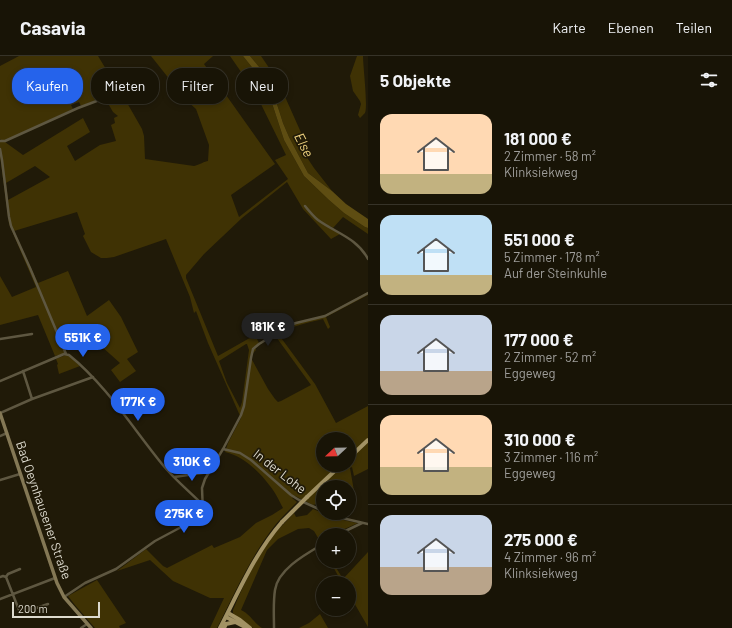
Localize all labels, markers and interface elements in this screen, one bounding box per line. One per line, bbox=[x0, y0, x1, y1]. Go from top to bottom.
text: Casavia bbox=[20, 16, 86, 39]
text: Karte bbox=[552, 19, 586, 36]
text: Ebenen bbox=[608, 19, 654, 36]
text: Teilen bbox=[676, 19, 712, 36]
chip: Kaufen bbox=[12, 68, 83, 104]
chip: Mieten bbox=[91, 68, 159, 104]
chip: Filter bbox=[167, 68, 228, 104]
chip: Neu bbox=[236, 68, 288, 104]
icon: filters bbox=[698, 69, 720, 91]
text: 5 Objekte bbox=[380, 70, 451, 90]
text: 181 000 € bbox=[504, 128, 572, 148]
water label: Else bbox=[291, 130, 318, 160]
icon: home bbox=[412, 130, 460, 178]
text: 2 Zimmer · 58 m² bbox=[504, 148, 596, 164]
text: Klinksiekweg bbox=[504, 164, 578, 180]
text: 551 000 € bbox=[504, 229, 575, 249]
icon: home bbox=[412, 231, 460, 279]
text: 5 Zimmer · 178 m² bbox=[504, 249, 600, 265]
text: Auf der Steinkuhle bbox=[504, 265, 607, 281]
pin: 181K € bbox=[235, 313, 301, 347]
text: 181K € bbox=[250, 318, 286, 334]
pin: 551K € bbox=[50, 324, 116, 358]
text: 551K € bbox=[64, 329, 102, 345]
text: 177 000 € bbox=[504, 329, 574, 349]
icon: home bbox=[412, 331, 460, 379]
text: 2 Zimmer · 52 m² bbox=[504, 349, 596, 365]
text: Eggeweg bbox=[504, 365, 556, 381]
pin: 177K € bbox=[105, 388, 171, 422]
text: 177K € bbox=[120, 393, 156, 409]
text: 310 000 € bbox=[504, 429, 576, 449]
icon: home bbox=[412, 431, 460, 479]
north arrow bbox=[316, 432, 356, 472]
map controls bbox=[316, 432, 356, 616]
street label: Bad Oeynhausener Straße bbox=[13, 439, 75, 581]
street label: In der Lohe bbox=[250, 445, 310, 497]
pin: 310K € bbox=[159, 448, 225, 482]
text: 3 Zimmer · 116 m² bbox=[504, 449, 598, 465]
text: 310K € bbox=[173, 453, 211, 469]
text: Eggeweg bbox=[504, 465, 556, 481]
button: locate bbox=[316, 480, 356, 520]
pin: 275K € bbox=[151, 500, 217, 534]
text: 275K € bbox=[164, 505, 204, 521]
button: + bbox=[316, 528, 356, 568]
text: 275 000 € bbox=[504, 529, 578, 549]
icon: home bbox=[412, 531, 460, 579]
text: 4 Zimmer · 96 m² bbox=[504, 549, 596, 565]
text: Klinksiekweg bbox=[504, 565, 578, 581]
button: − bbox=[316, 576, 356, 616]
scale bar bbox=[12, 600, 100, 619]
text: 200 m bbox=[18, 602, 48, 615]

